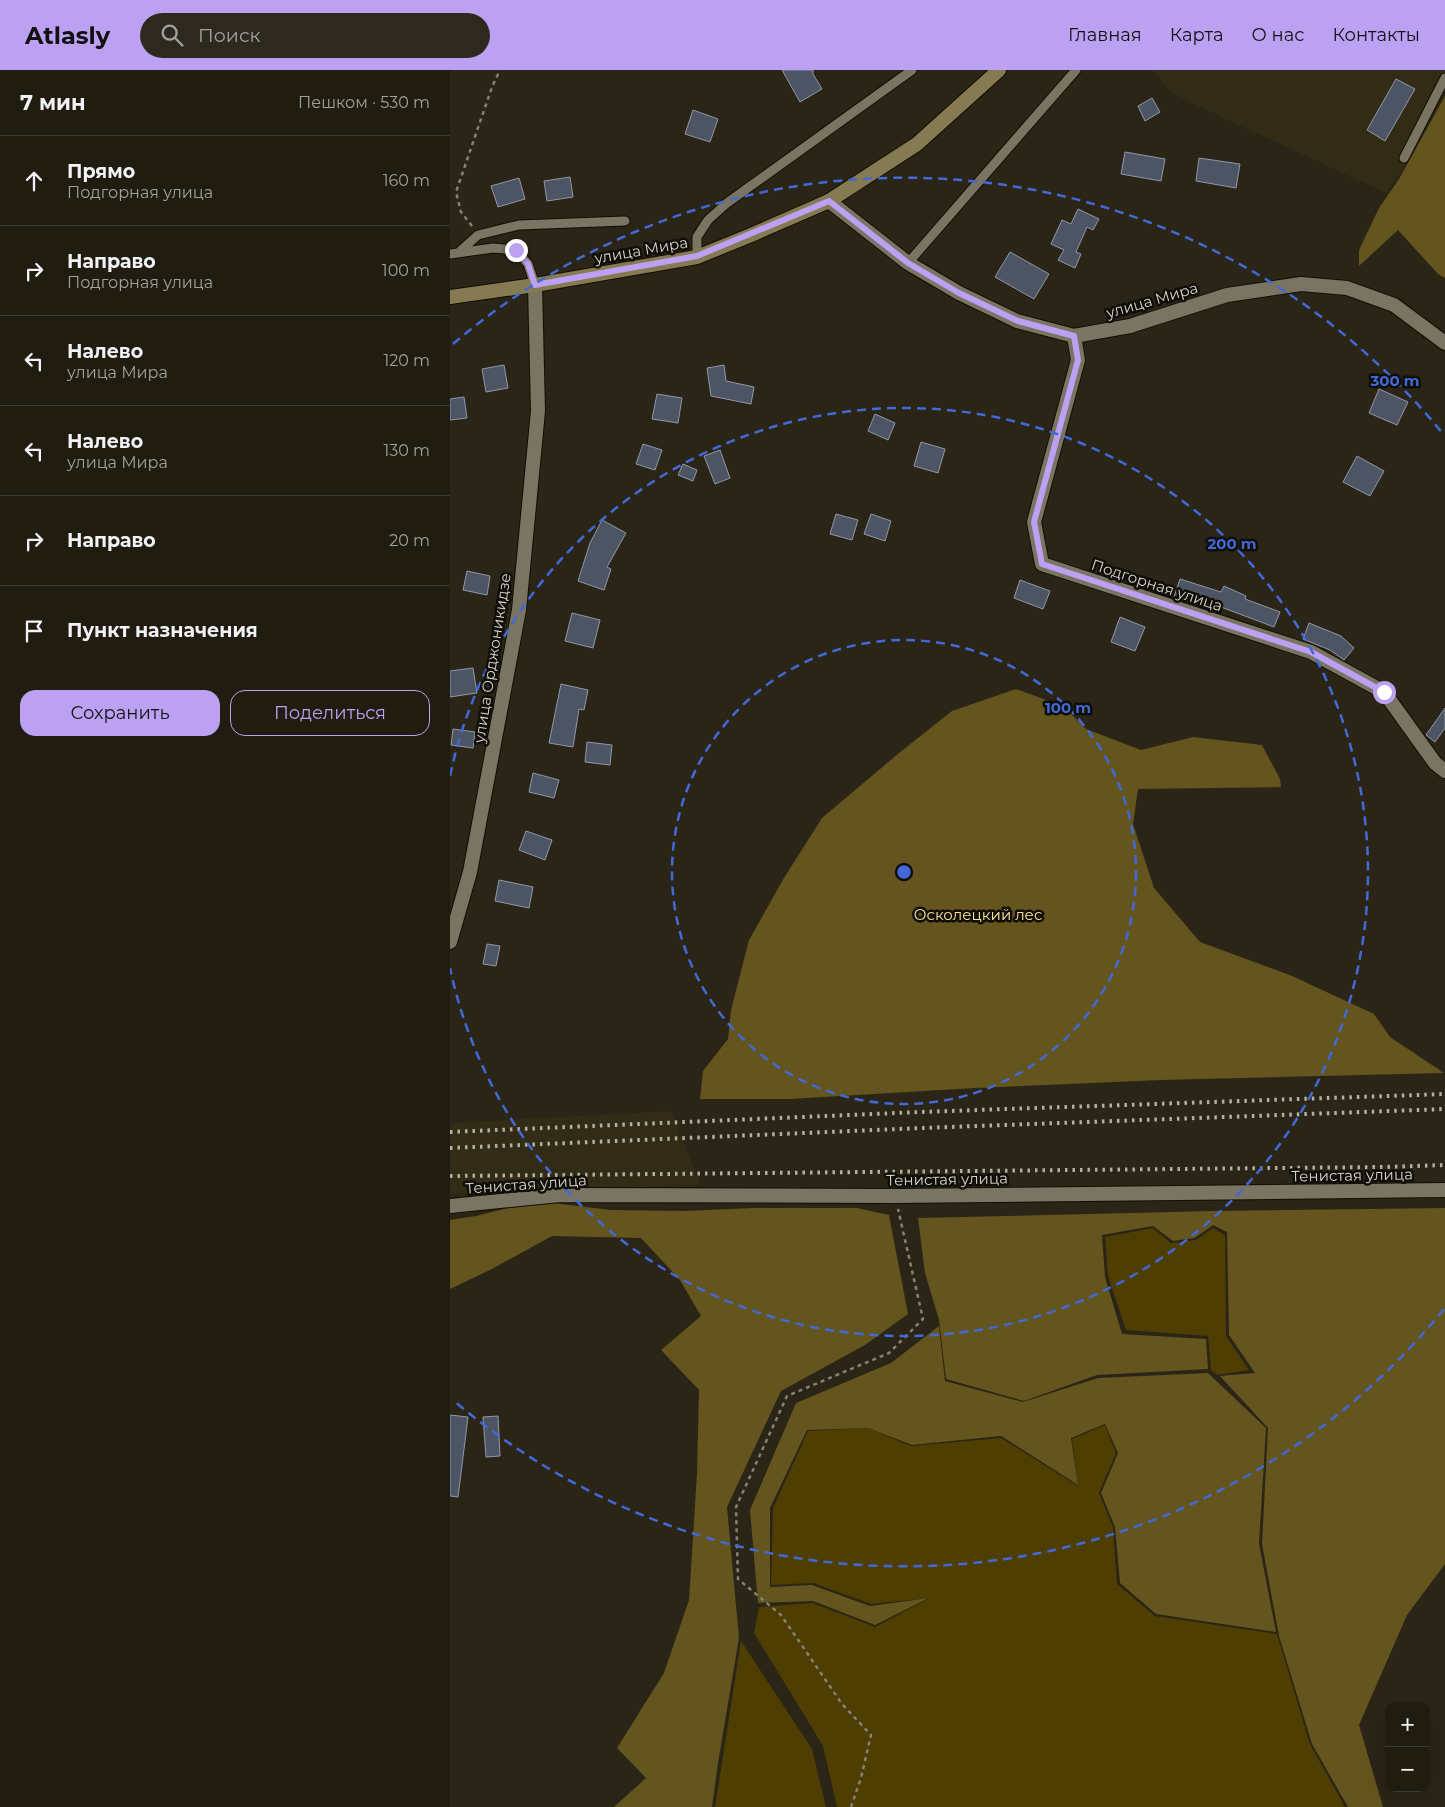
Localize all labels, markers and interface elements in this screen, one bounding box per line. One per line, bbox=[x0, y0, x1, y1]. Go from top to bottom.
search box bbox=[140, 13, 490, 58]
text: Atlasly bbox=[25, 21, 110, 50]
icon: search bbox=[158, 21, 186, 49]
text: Поиск bbox=[198, 24, 261, 47]
text: Главная bbox=[1068, 24, 1142, 46]
text: Карта bbox=[1170, 24, 1224, 46]
text: О нас bbox=[1252, 24, 1304, 46]
text: Контакты bbox=[1332, 24, 1420, 46]
text: 7 мин bbox=[20, 90, 86, 115]
text: Пешком · 530 m bbox=[298, 93, 430, 112]
text: Прямо bbox=[67, 160, 135, 183]
icon: ahead bbox=[20, 167, 48, 195]
text: 160 m bbox=[383, 171, 430, 190]
text: Подгорная улица bbox=[67, 183, 213, 202]
street label: улица Мира bbox=[592, 232, 689, 268]
route end bbox=[505, 239, 528, 262]
text: Направо bbox=[67, 250, 156, 273]
icon: right bbox=[20, 257, 48, 285]
text: 100 m bbox=[382, 261, 430, 280]
text: Подгорная улица bbox=[67, 273, 213, 292]
street label: улица Мира bbox=[1103, 278, 1200, 322]
text: Налево bbox=[67, 340, 143, 363]
icon: left bbox=[20, 347, 48, 375]
text: 120 m bbox=[383, 351, 430, 370]
text: улица Мира bbox=[67, 363, 168, 382]
text: 300 m bbox=[1369, 371, 1420, 390]
text: Налево bbox=[67, 430, 143, 453]
icon: left bbox=[20, 437, 48, 465]
text: 130 m bbox=[383, 441, 430, 460]
text: улица Мира bbox=[67, 453, 168, 472]
icon: right bbox=[20, 527, 48, 555]
text: Направо bbox=[67, 529, 156, 552]
text: 20 m bbox=[389, 531, 430, 550]
text: 200 m bbox=[1207, 534, 1257, 553]
street label: Подгорная улица bbox=[1089, 555, 1225, 615]
street label: улица Орджоникидзе bbox=[469, 572, 515, 745]
icon: arrive bbox=[20, 617, 48, 645]
text: Пункт назначения bbox=[67, 619, 258, 642]
route start bbox=[1373, 681, 1396, 704]
button: Сохранить bbox=[20, 690, 220, 736]
button: Поделиться bbox=[230, 690, 430, 736]
text: 100 m bbox=[1045, 698, 1091, 717]
centre of rings bbox=[895, 863, 913, 881]
park label: Осколецкий лес bbox=[914, 905, 1042, 924]
street label: Тенистая улица bbox=[1291, 1164, 1413, 1186]
street label: Тенистая улица bbox=[886, 1168, 1008, 1190]
street label: Тенистая улица bbox=[465, 1170, 587, 1198]
map controls bbox=[1385, 1702, 1430, 1792]
button: + bbox=[1385, 1702, 1430, 1747]
button: − bbox=[1385, 1747, 1430, 1792]

